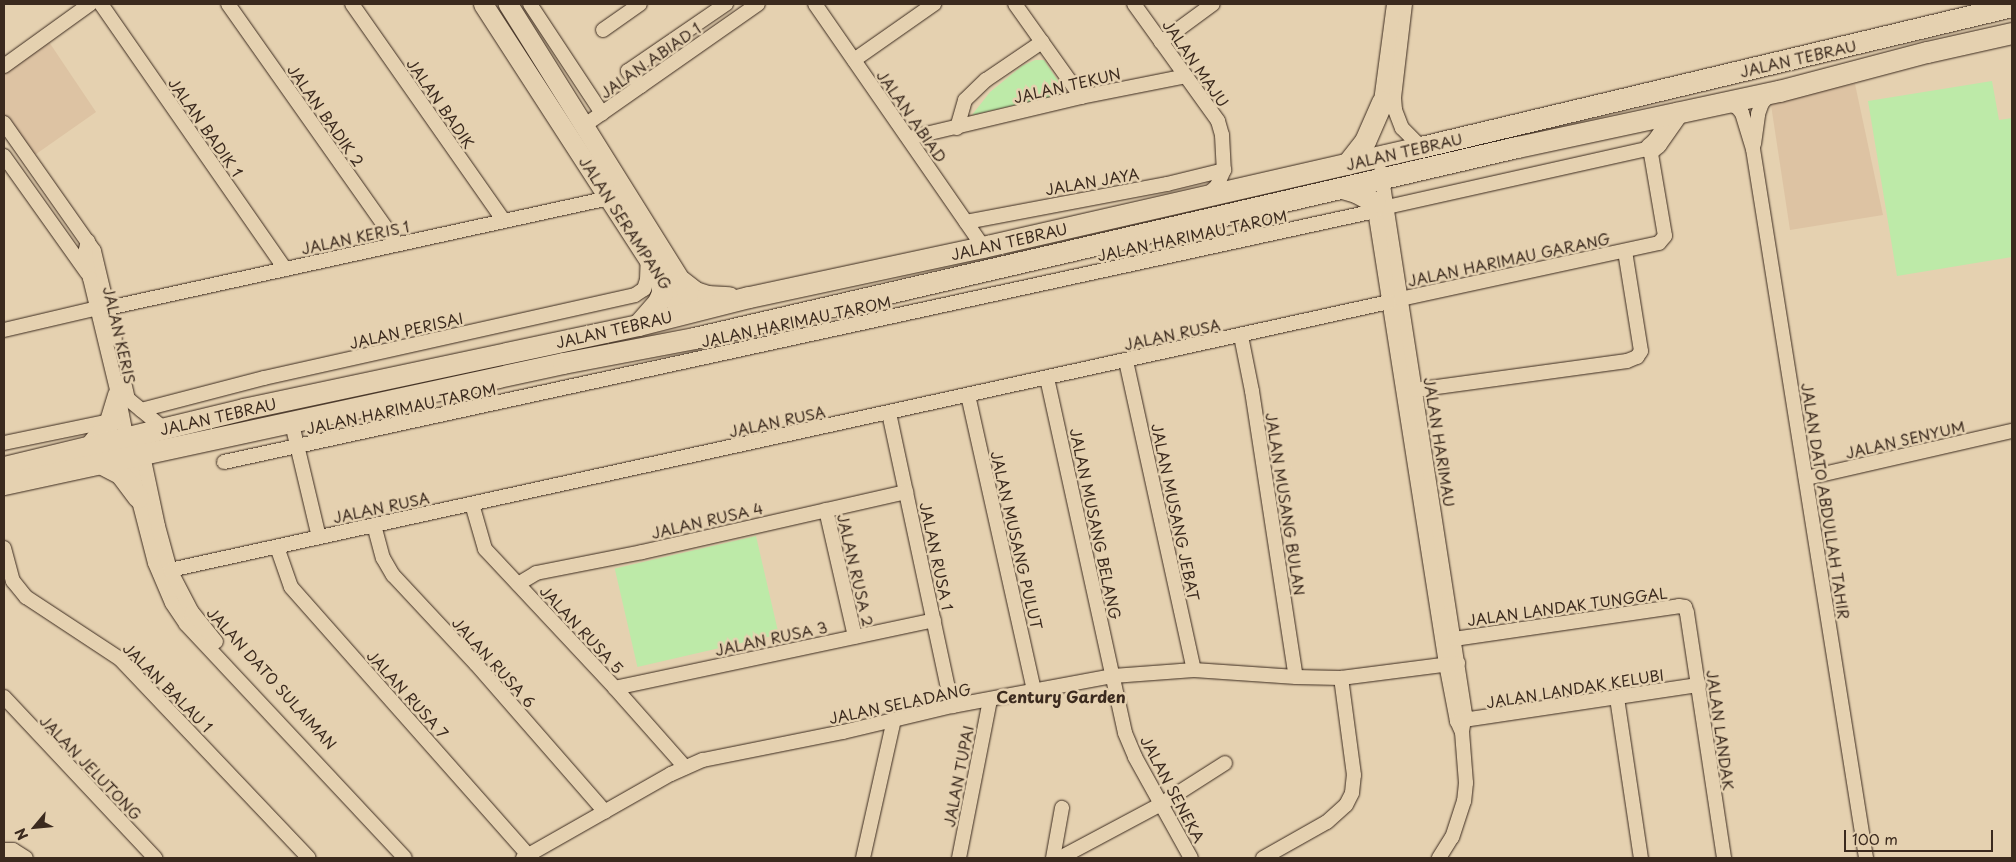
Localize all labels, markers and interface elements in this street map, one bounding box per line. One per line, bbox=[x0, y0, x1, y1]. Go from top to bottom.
street label: JALAN MAJU bbox=[1159, 16, 1233, 110]
street label: JALAN ABIAD 1 bbox=[596, 18, 704, 102]
street label: JALAN TEBRAU bbox=[1738, 36, 1858, 80]
street label: JALAN BADIK bbox=[403, 55, 479, 151]
street label: JALAN BADIK 2 bbox=[284, 60, 368, 170]
street label: JALAN TEKUN bbox=[1012, 64, 1122, 106]
street label: JALAN ABIAD bbox=[874, 67, 950, 165]
street label: JALAN BADIK 1 bbox=[165, 74, 247, 180]
street label: JALAN TEBRAU bbox=[1344, 129, 1464, 173]
street label: JALAN SERAMPANG bbox=[576, 153, 676, 293]
street label: JALAN JAYA bbox=[1044, 164, 1140, 198]
street label: JALAN HARIMAU TAROM bbox=[1096, 206, 1288, 264]
street label: JALAN KERIS 1 bbox=[299, 217, 411, 257]
street label: JALAN TEBRAU bbox=[949, 219, 1069, 263]
street label: JALAN HARIMAU GARANG bbox=[1407, 229, 1611, 289]
street label: JALAN KERIS bbox=[100, 284, 140, 386]
street label: JALAN HARIMAU TAROM bbox=[700, 292, 892, 350]
street label: JALAN TEBRAU bbox=[554, 307, 674, 351]
street label: JALAN PERISAI bbox=[348, 308, 464, 352]
street label: JALAN RUSA bbox=[1122, 315, 1222, 353]
street label: JALAN HARIMAU bbox=[1421, 376, 1459, 508]
street label: JALAN HARIMAU TAROM bbox=[305, 379, 497, 437]
street label: JALAN DATO ABDULLAH TAHIR bbox=[1798, 381, 1854, 621]
street label: JALAN TEBRAU bbox=[158, 394, 278, 438]
street label: JALAN RUSA bbox=[727, 402, 827, 440]
street label: JALAN MUSANG BULAN bbox=[1263, 410, 1309, 598]
street label: JALAN SENYUM bbox=[1843, 416, 1967, 462]
street label: JALAN MUSANG JEBAT bbox=[1148, 421, 1204, 603]
street label: JALAN MUSANG BELANG bbox=[1067, 425, 1125, 623]
street label: JALAN MUSANG PULUT bbox=[988, 448, 1046, 632]
street label: JALAN RUSA bbox=[331, 488, 431, 526]
street label: JALAN RUSA 4 bbox=[650, 499, 764, 541]
street label: JALAN RUSA 1 bbox=[917, 501, 957, 611]
street label: JALAN RUSA 2 bbox=[835, 513, 877, 627]
street label: JALAN RUSA 5 bbox=[537, 582, 627, 676]
street label: JALAN LANDAK TUNGGAL bbox=[1467, 583, 1667, 629]
street label: JALAN DATO SULAIMAN bbox=[203, 603, 341, 753]
street label: JALAN RUSA 6 bbox=[450, 614, 538, 710]
street label: JALAN RUSA 3 bbox=[714, 618, 828, 658]
street label: JALAN BALAU 1 bbox=[119, 638, 217, 736]
street label: JALAN RUSA 7 bbox=[364, 647, 452, 741]
street label: JALAN LANDAK KELUBI bbox=[1486, 665, 1664, 711]
street label: JALAN LANDAK bbox=[1704, 670, 1738, 790]
street label: JALAN SELADANG bbox=[829, 679, 971, 727]
district label: Century Garden bbox=[996, 686, 1126, 706]
street label: JALAN JELUTONG bbox=[36, 711, 146, 823]
street label: JALAN TUPAI bbox=[939, 724, 977, 828]
street label: JALAN SENEKA bbox=[1137, 733, 1209, 845]
north arrow bbox=[10, 802, 60, 852]
scale bar bbox=[1846, 820, 1995, 852]
text: N bbox=[9, 824, 33, 844]
text: 100 m bbox=[1852, 827, 1898, 850]

